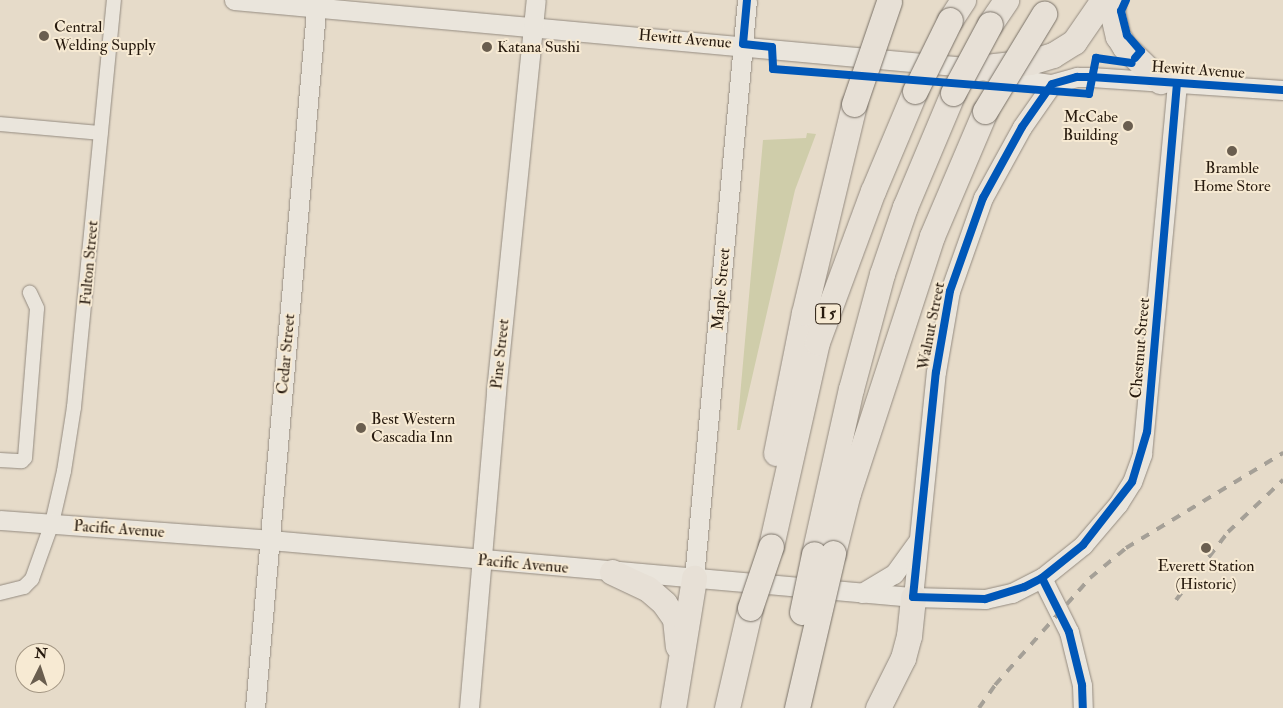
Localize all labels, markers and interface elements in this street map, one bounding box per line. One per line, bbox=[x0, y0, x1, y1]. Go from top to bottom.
place label: Central Welding Supply bbox=[54, 17, 155, 55]
street label: Hewitt Avenue bbox=[637, 25, 733, 53]
marker: Central Welding Supply bbox=[38, 30, 50, 42]
place label: Katana Sushi bbox=[497, 37, 580, 57]
marker: Katana Sushi bbox=[481, 41, 493, 53]
street label: Hewitt Avenue bbox=[1151, 57, 1245, 83]
place label: McCabe Building bbox=[1063, 107, 1118, 145]
marker: McCabe Building bbox=[1122, 120, 1134, 132]
marker: Bramble Home Store bbox=[1226, 145, 1238, 157]
place label: Bramble Home Store bbox=[1193, 158, 1271, 196]
street label: Fulton Street bbox=[76, 220, 102, 306]
street label: Maple Street bbox=[708, 247, 734, 331]
street label: Walnut Street bbox=[913, 280, 949, 372]
street label: Chestnut Street bbox=[1126, 297, 1154, 399]
road number: I 5 bbox=[814, 302, 842, 326]
street label: Cedar Street bbox=[273, 313, 299, 395]
street label: Pine Street bbox=[487, 318, 513, 390]
place label: Best Western Cascadia Inn bbox=[371, 409, 455, 447]
marker: Best Western Cascadia Inn bbox=[355, 422, 367, 434]
street label: Pacific Avenue bbox=[73, 516, 165, 542]
marker: Everett Station (Historic) bbox=[1200, 542, 1212, 554]
street label: Pacific Avenue bbox=[477, 550, 569, 578]
place label: Everett Station (Historic) bbox=[1158, 556, 1254, 594]
north arrow bbox=[15, 643, 65, 693]
text: N bbox=[34, 645, 48, 662]

